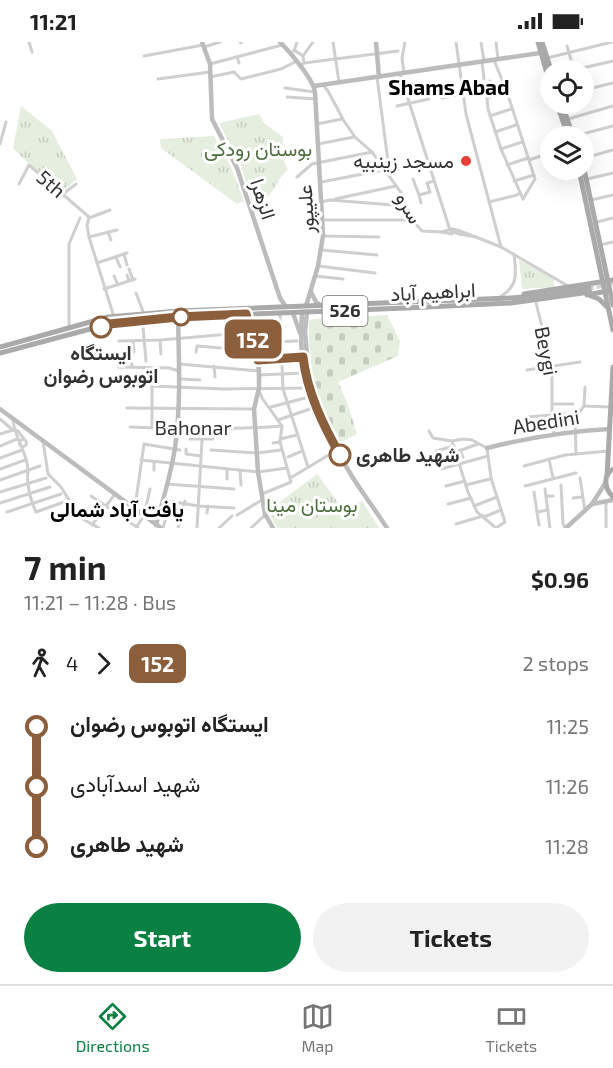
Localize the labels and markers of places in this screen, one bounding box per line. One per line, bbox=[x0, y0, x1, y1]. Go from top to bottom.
place label: مسجد زینبیه bbox=[353, 148, 454, 174]
marker: مسجد زینبیه bbox=[459, 154, 473, 168]
unlabelled marker bbox=[172, 308, 190, 326]
marker: ایستگاه اتوبوس رضوان bbox=[90, 316, 112, 338]
place label: ایستگاه اتوبوس رضوان bbox=[44, 340, 158, 389]
place label: شهید طاهری bbox=[356, 442, 460, 468]
marker: شهید طاهری bbox=[329, 444, 351, 466]

